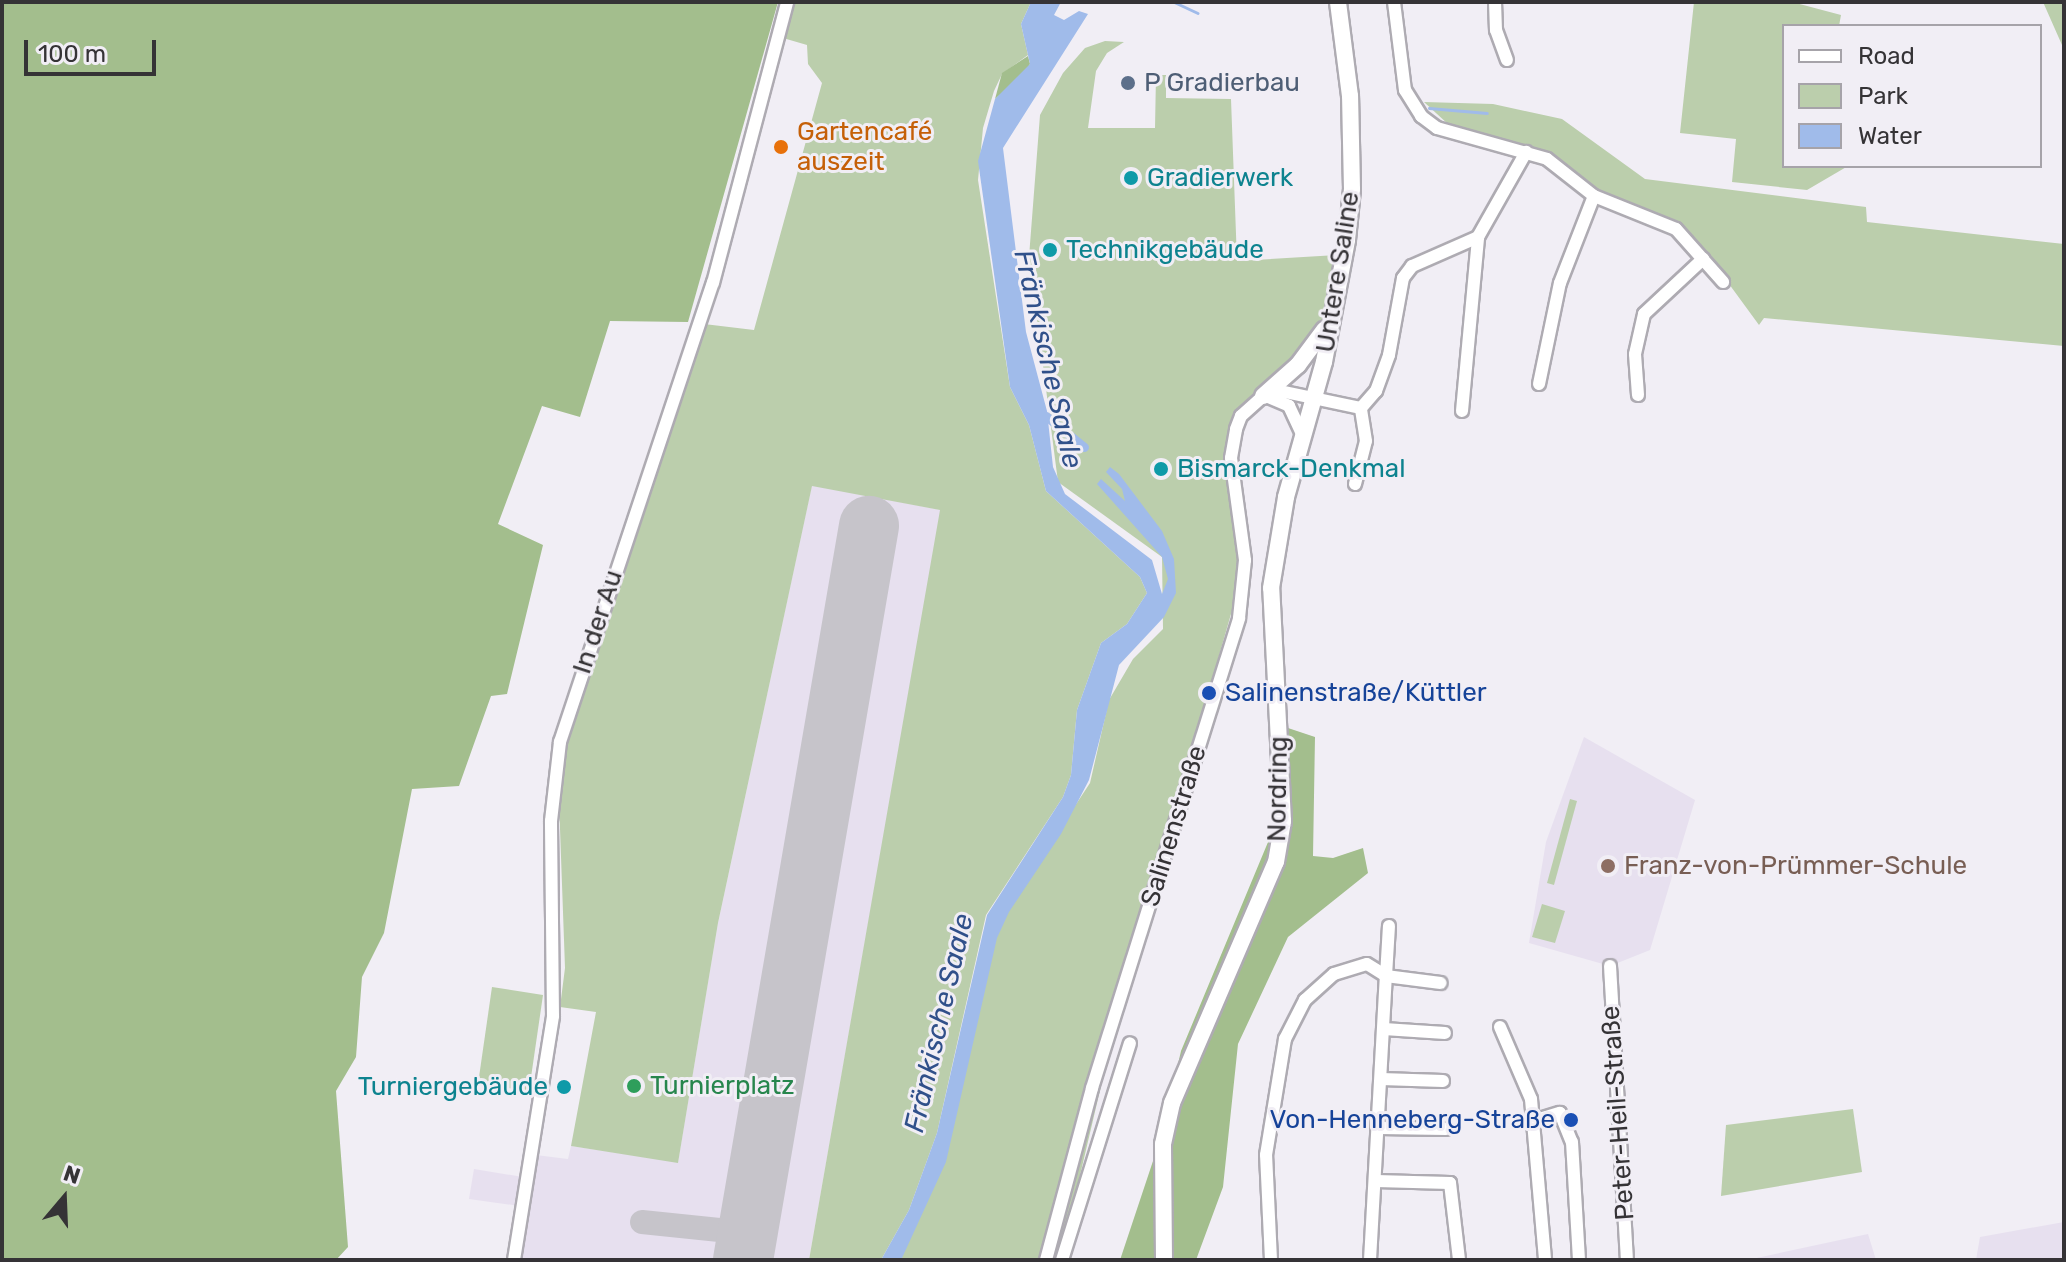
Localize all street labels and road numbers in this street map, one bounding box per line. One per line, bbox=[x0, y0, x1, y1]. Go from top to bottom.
street label: Untere Saline bbox=[1310, 189, 1366, 355]
street label: In der Au bbox=[566, 566, 630, 678]
street label: Nordring bbox=[1261, 736, 1295, 842]
street label: Salinenstraße bbox=[1135, 742, 1213, 910]
street label: Peter-Heil-Straße bbox=[1595, 1005, 1641, 1221]

